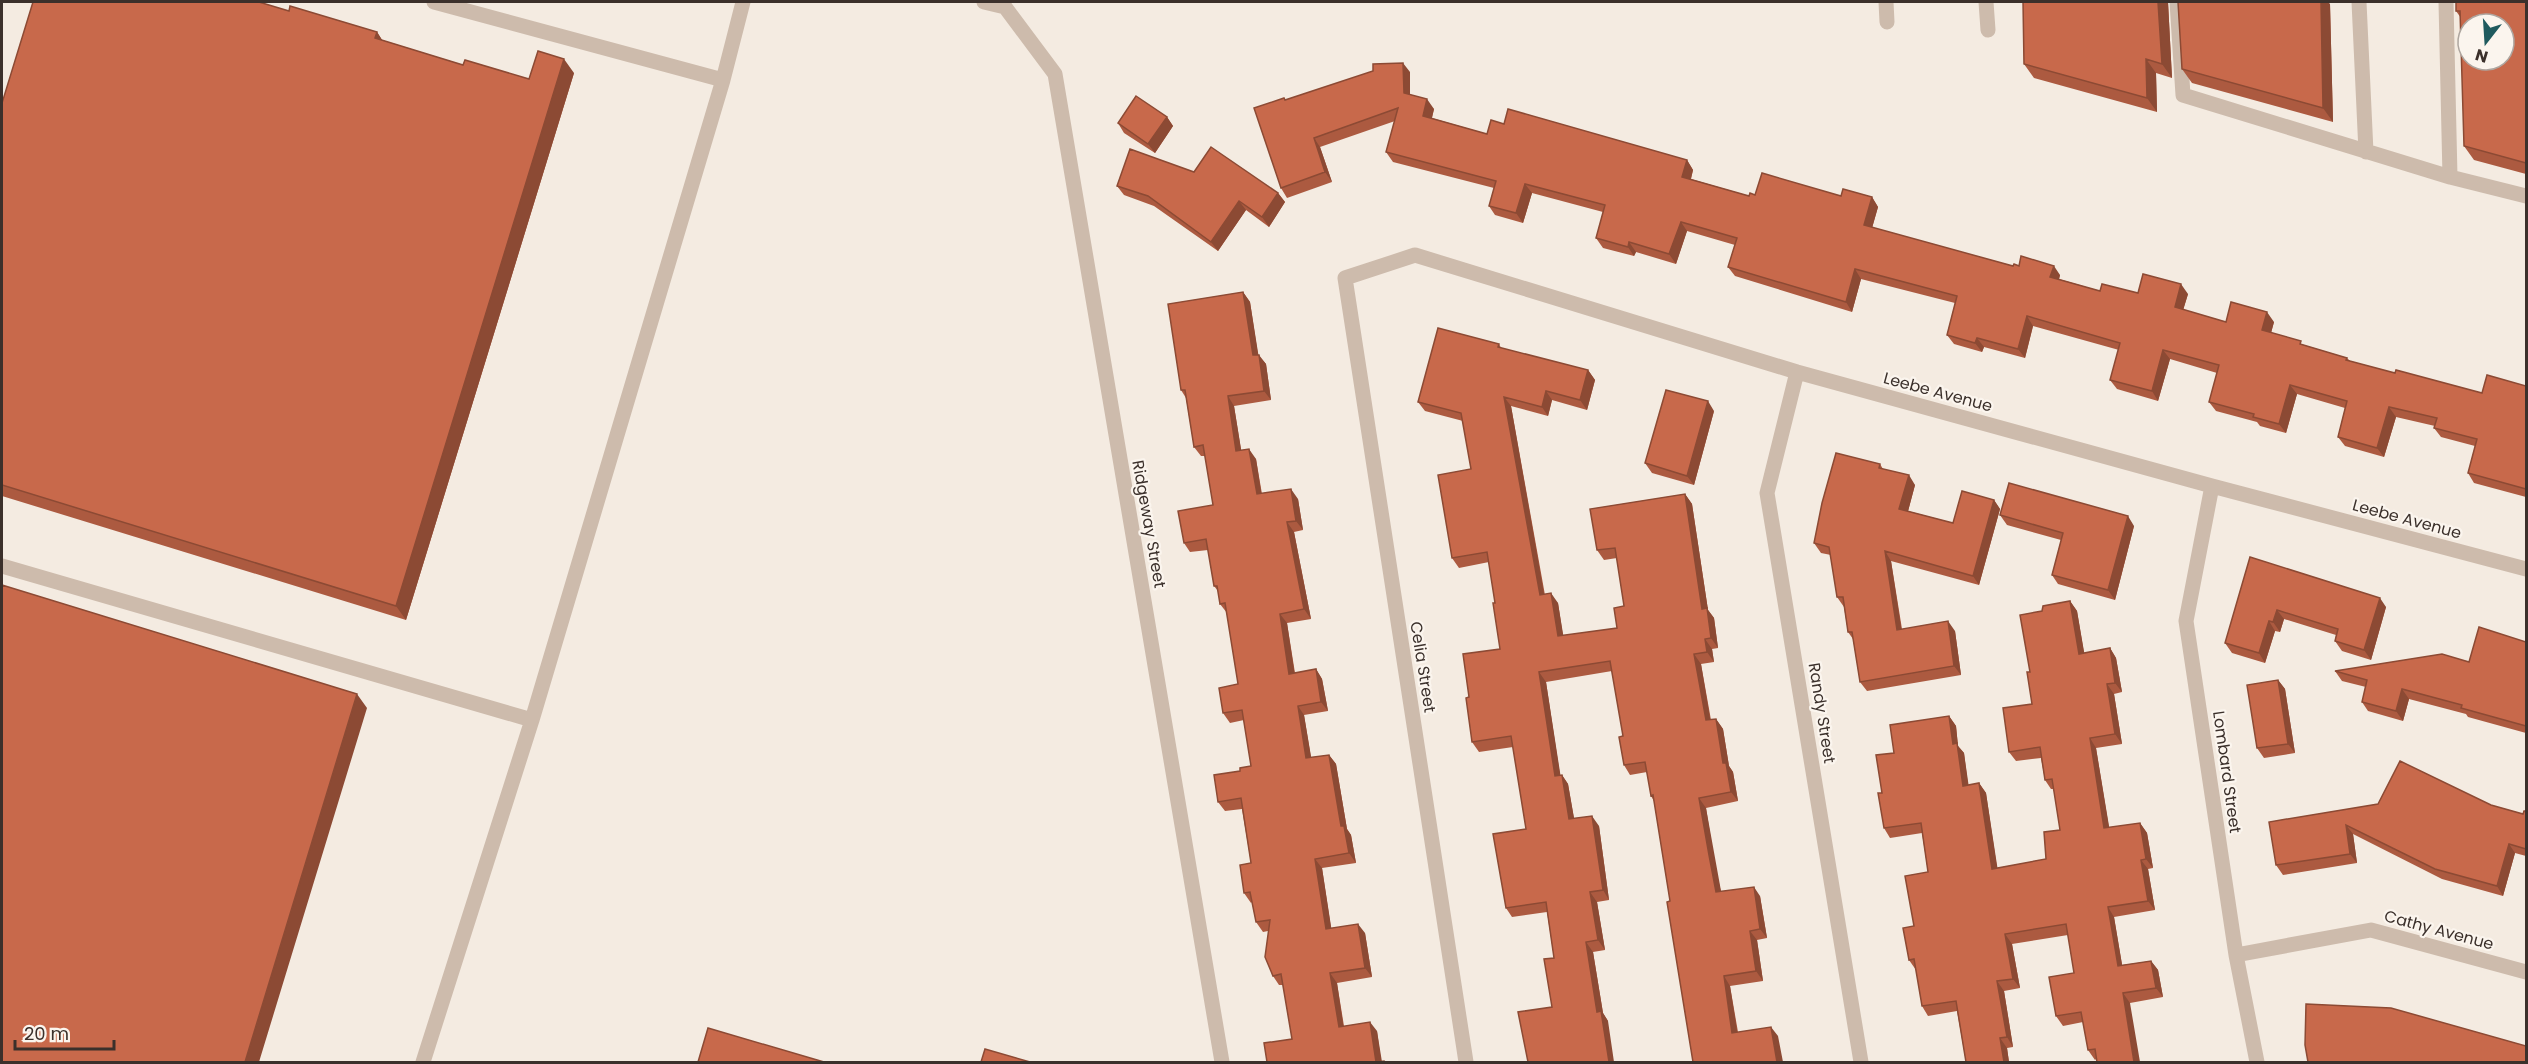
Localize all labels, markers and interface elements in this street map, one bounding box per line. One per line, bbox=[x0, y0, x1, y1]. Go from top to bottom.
north arrow bbox=[2456, 12, 2516, 72]
text: N bbox=[2473, 43, 2491, 69]
street label: Leebe Avenue bbox=[1881, 366, 1995, 418]
street label: Ridgeway Street bbox=[1126, 458, 1172, 590]
street label: Leebe Avenue bbox=[2350, 493, 2464, 545]
street label: Celia Street bbox=[1404, 620, 1442, 714]
street label: Randy Street bbox=[1803, 661, 1841, 765]
street label: Lombard Street bbox=[2207, 709, 2247, 835]
street label: Cathy Avenue bbox=[2382, 904, 2496, 956]
scale bar bbox=[15, 1013, 114, 1051]
text: 20 m bbox=[24, 1021, 69, 1046]

